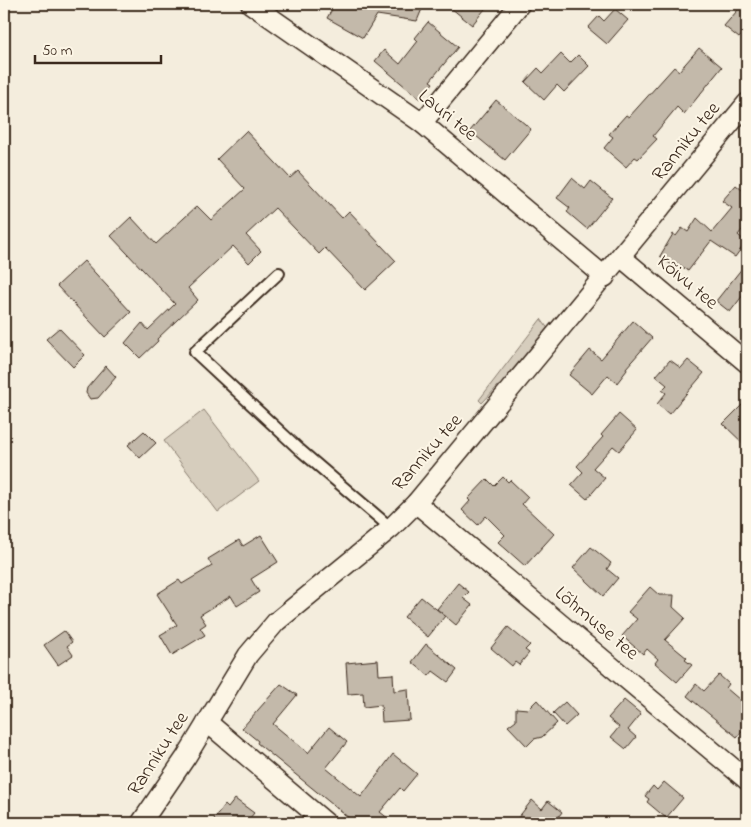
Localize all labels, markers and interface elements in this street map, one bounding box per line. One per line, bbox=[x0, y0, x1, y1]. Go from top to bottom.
scale bar bbox=[35, 32, 161, 64]
text: 50 m bbox=[42, 40, 73, 62]
street label: Lauri tee bbox=[411, 83, 483, 149]
street label: Ranniku tee bbox=[646, 96, 728, 188]
street label: Kõivu tee bbox=[650, 249, 724, 317]
street label: Ranniku tee bbox=[386, 408, 470, 498]
street label: Lõhmuse tee bbox=[547, 580, 645, 668]
street label: Ranniku tee bbox=[121, 706, 197, 802]

